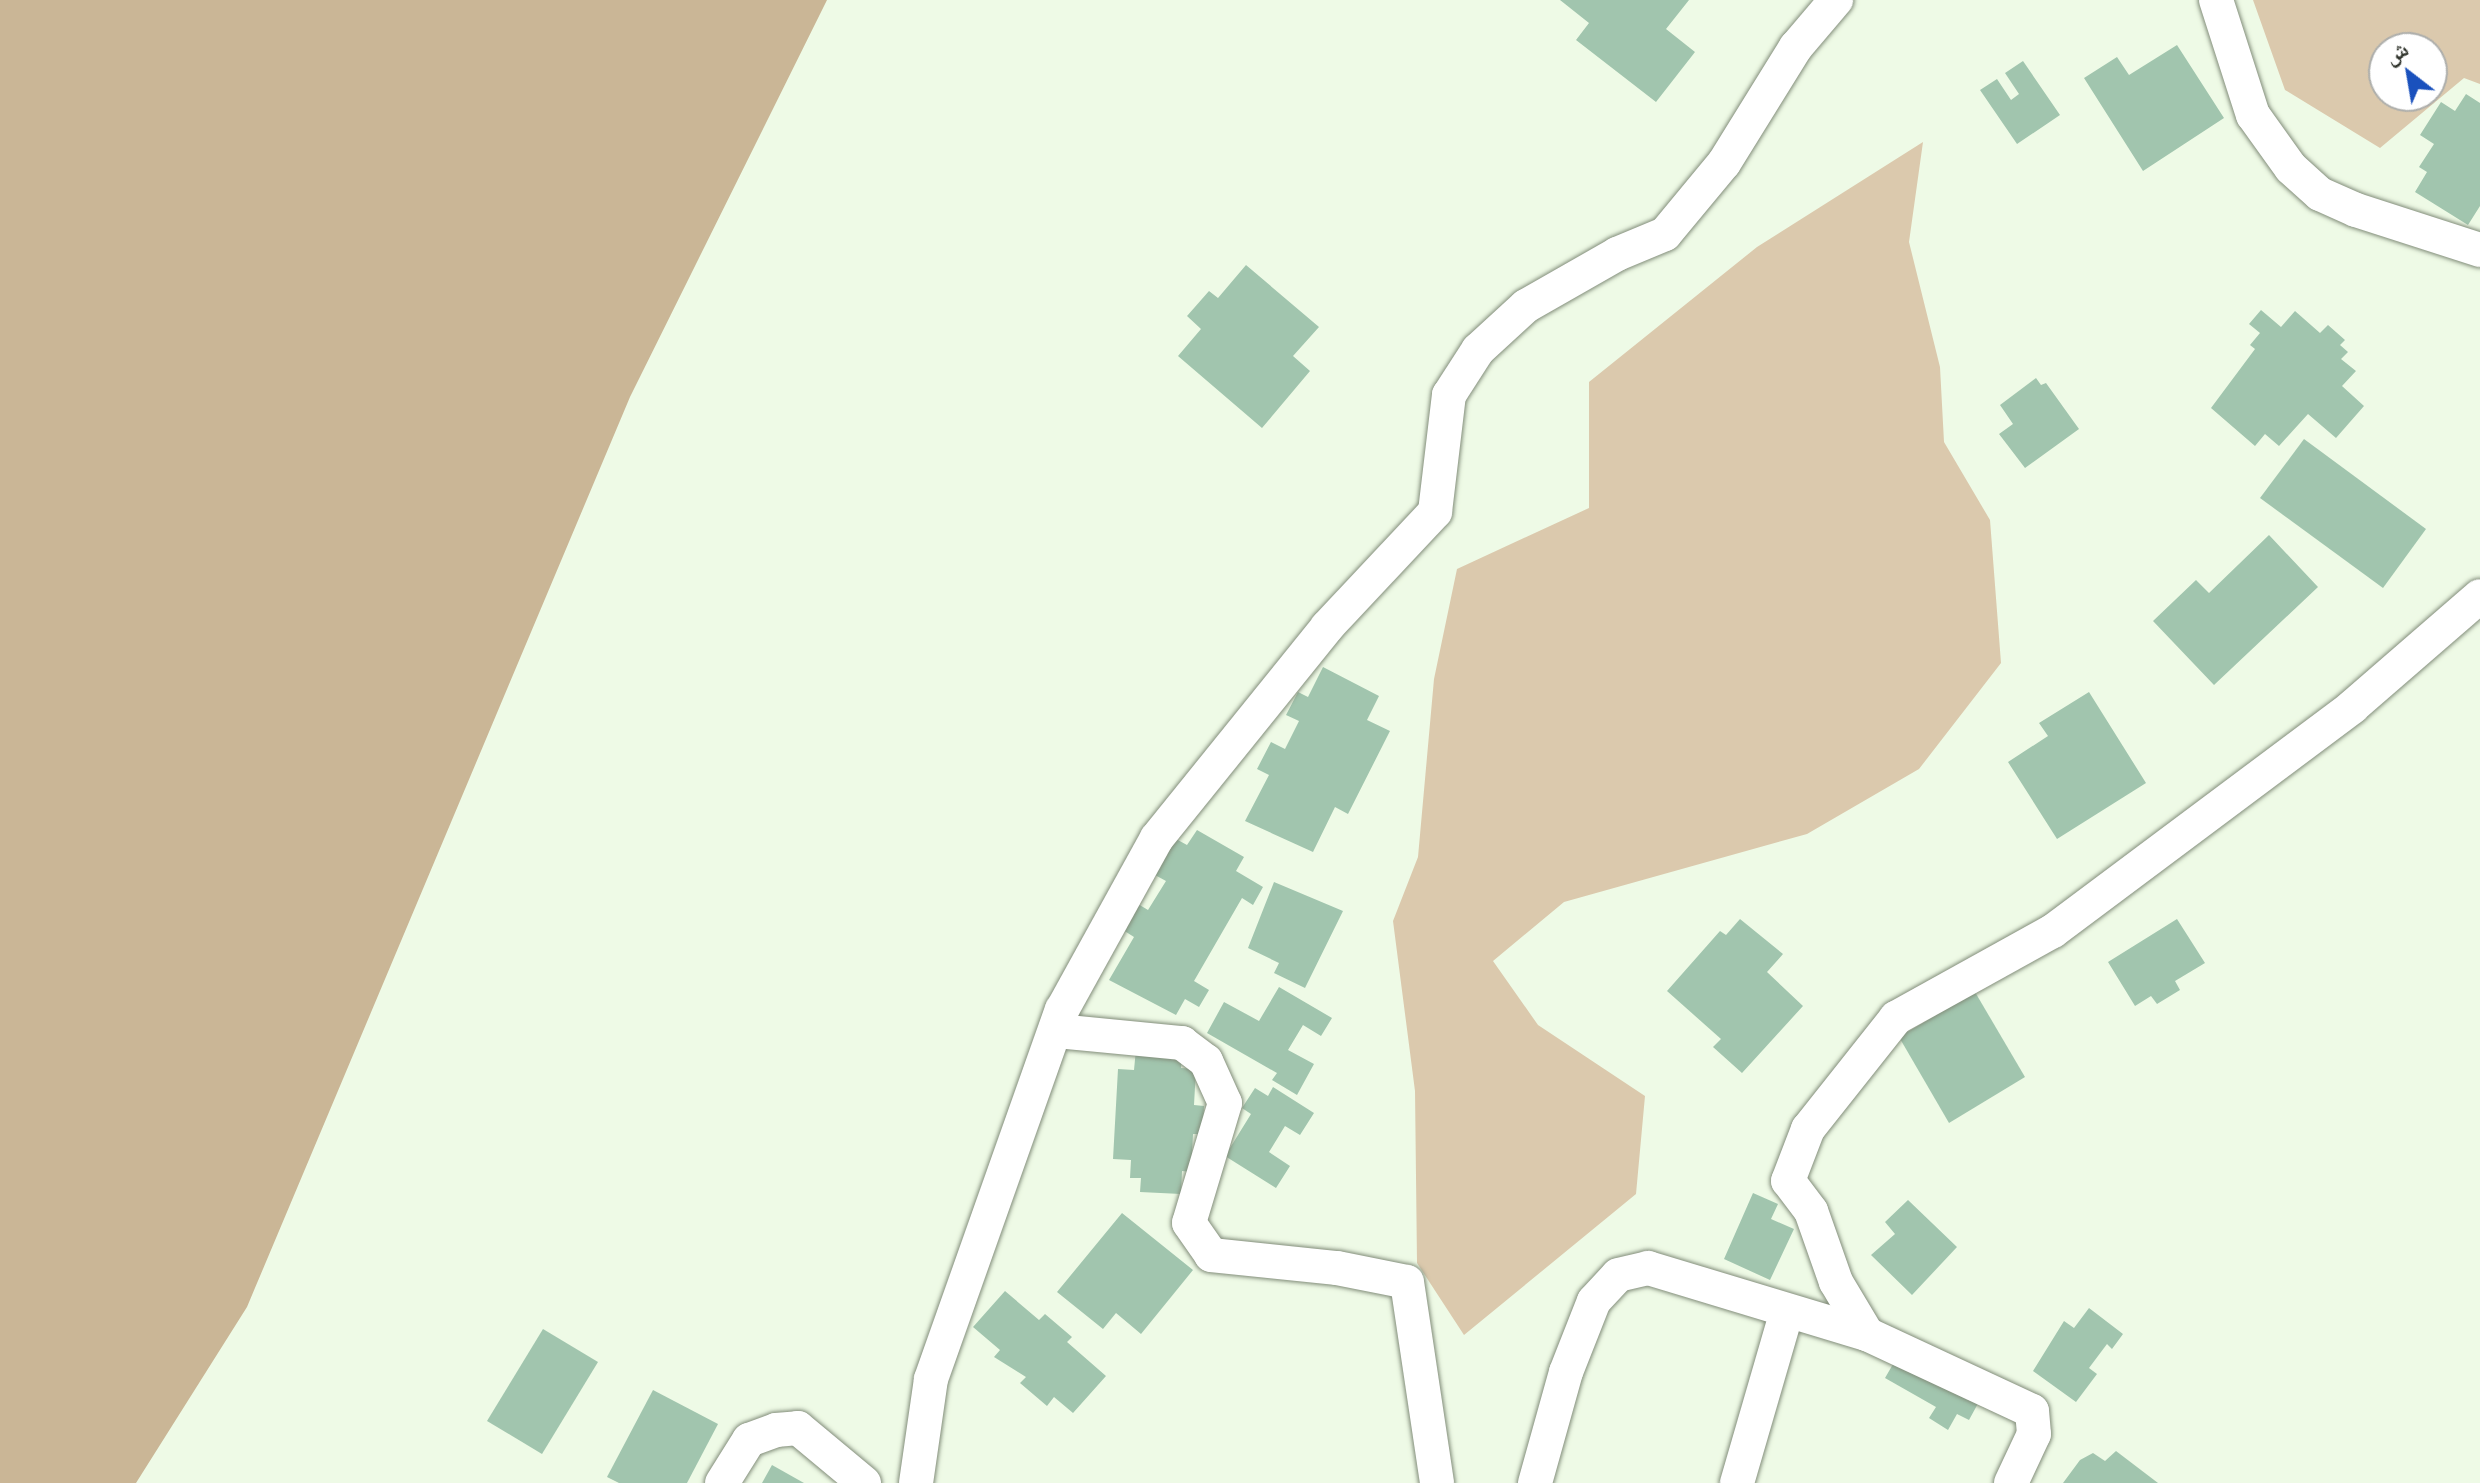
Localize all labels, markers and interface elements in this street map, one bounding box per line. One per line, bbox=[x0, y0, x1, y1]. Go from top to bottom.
north arrow bbox=[2368, 32, 2448, 112]
text: ش bbox=[2379, 35, 2413, 70]

